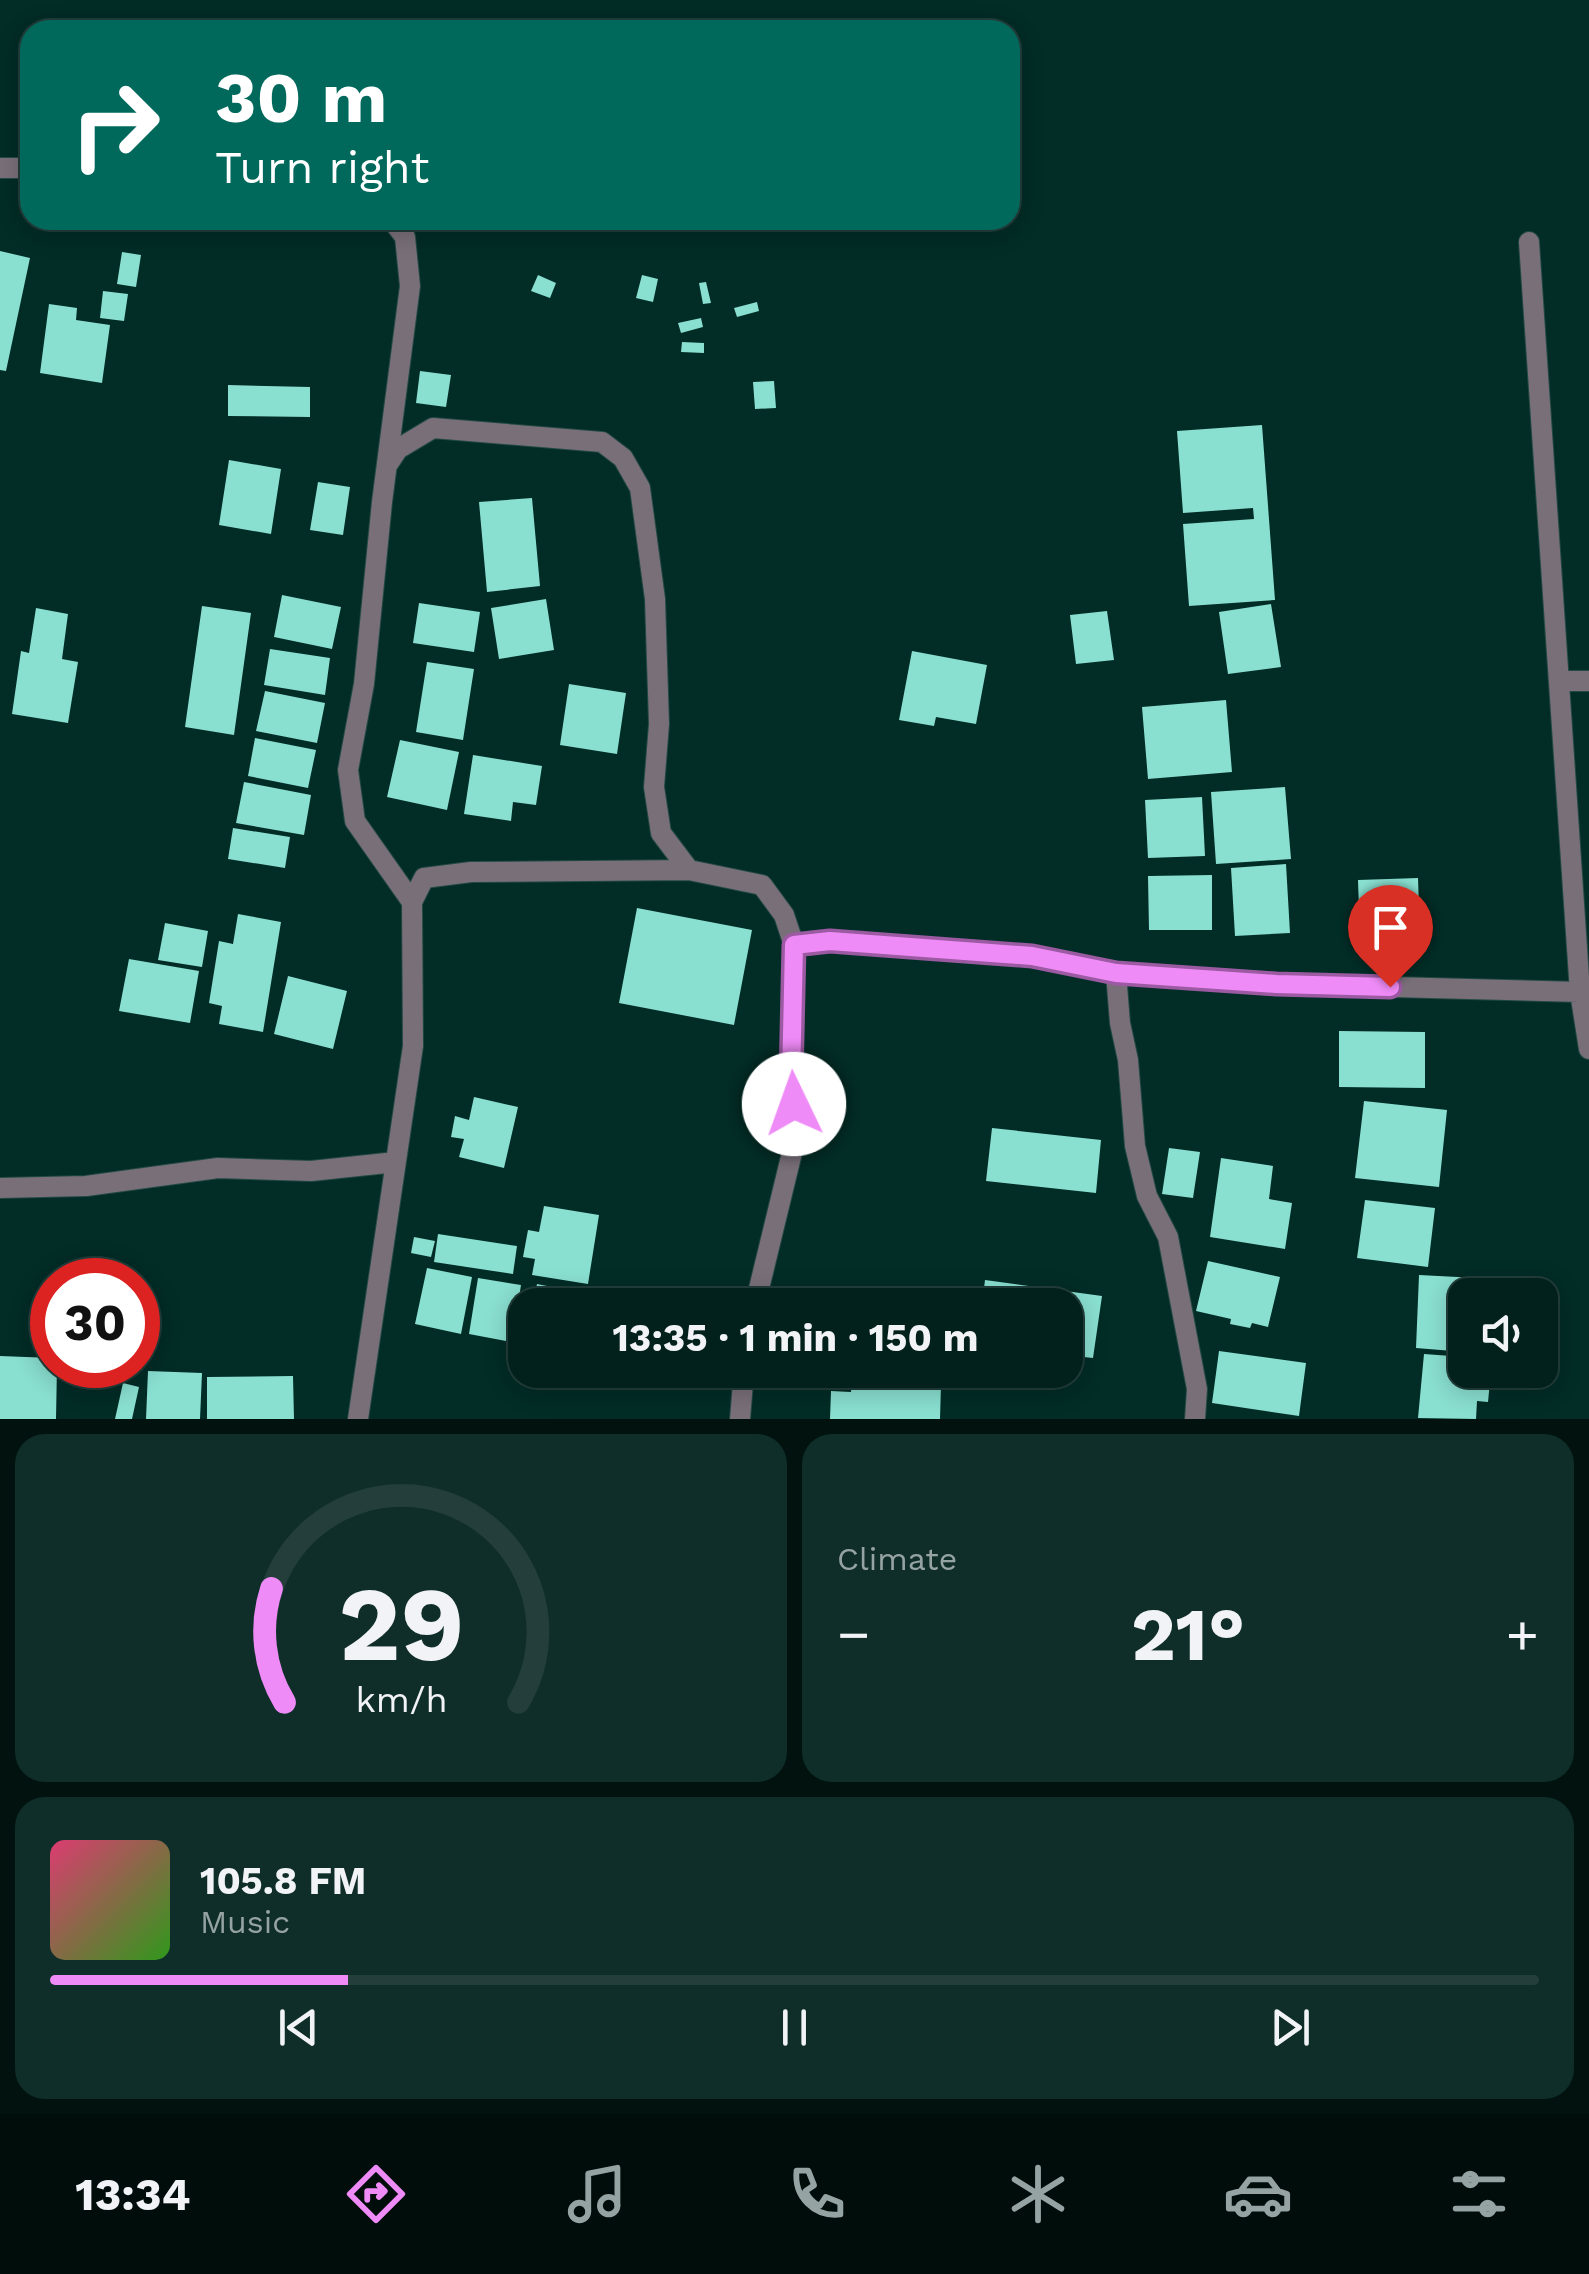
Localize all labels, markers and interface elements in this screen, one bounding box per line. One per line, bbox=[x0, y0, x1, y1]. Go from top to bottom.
text: 30 m bbox=[215, 57, 387, 139]
icon: right bbox=[50, 60, 180, 190]
text: Turn right bbox=[215, 141, 429, 194]
pin bbox=[1348, 885, 1433, 988]
icon: arrive bbox=[1363, 900, 1418, 955]
position arrow bbox=[742, 1052, 846, 1156]
speed limit sign: 30 bbox=[30, 1258, 160, 1388]
map controls bbox=[1448, 1278, 1558, 1388]
button: sound bbox=[1448, 1278, 1558, 1388]
text: 13:35 · 1 min · 150 m bbox=[612, 1316, 979, 1360]
text: Climate bbox=[837, 1540, 957, 1578]
text: 29 bbox=[338, 1563, 464, 1685]
text: 21° bbox=[1131, 1590, 1245, 1678]
text: − bbox=[837, 1602, 870, 1666]
text: + bbox=[1506, 1602, 1539, 1666]
text: km/h bbox=[355, 1679, 447, 1721]
text: 105.8 FM bbox=[200, 1859, 366, 1903]
text: Music bbox=[200, 1903, 290, 1941]
icon: previous bbox=[271, 2000, 326, 2055]
icon: pause bbox=[767, 2000, 822, 2055]
icon: next bbox=[1263, 2000, 1318, 2055]
icon: directions bbox=[341, 2159, 411, 2229]
icon: music bbox=[562, 2159, 632, 2229]
icon: phone bbox=[782, 2159, 852, 2229]
icon: climate bbox=[1003, 2159, 1073, 2229]
icon: car bbox=[1223, 2159, 1293, 2229]
icon: filters bbox=[1444, 2159, 1514, 2229]
text: 13:34 bbox=[75, 2168, 191, 2221]

